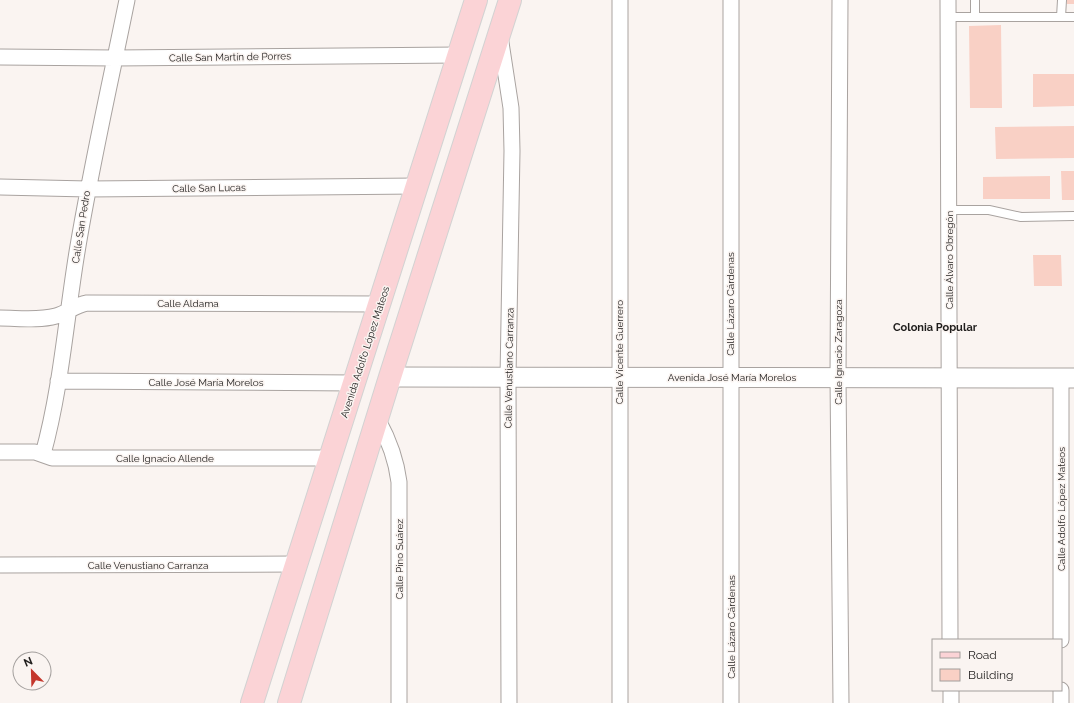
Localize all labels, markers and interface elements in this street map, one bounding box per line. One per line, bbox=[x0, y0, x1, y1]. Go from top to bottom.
street label: Calle San Martín de Porres bbox=[169, 50, 291, 64]
street label: Calle San Lucas bbox=[172, 182, 246, 194]
street label: Calle San Pedro bbox=[70, 190, 92, 264]
street label: Calle Álvaro Obregón bbox=[944, 211, 955, 309]
street label: Calle Lázaro Cárdenas bbox=[725, 252, 736, 356]
street label: Avenida Adolfo López Mateos bbox=[338, 285, 392, 419]
street label: Calle Aldama bbox=[157, 298, 219, 309]
street label: Calle Ignacio Zaragoza bbox=[833, 299, 844, 405]
street label: Calle Vicente Guerrero bbox=[614, 300, 625, 404]
street label: Calle Venustiano Carranza bbox=[502, 308, 516, 428]
district label: Colonia Popular bbox=[893, 321, 978, 334]
street label: Avenida José María Morelos bbox=[668, 372, 796, 383]
street label: Calle José María Morelos bbox=[148, 377, 264, 388]
street label: Calle Adolfo López Mateos bbox=[1056, 447, 1067, 571]
street label: Calle Ignacio Allende bbox=[116, 453, 214, 464]
street label: Calle Pino Suárez bbox=[394, 519, 405, 599]
street label: Calle Venustiano Carranza bbox=[88, 560, 208, 571]
street label: Calle Lázaro Cárdenas bbox=[726, 575, 737, 679]
legend bbox=[932, 639, 1062, 691]
text: Road bbox=[968, 648, 997, 662]
north arrow bbox=[12, 651, 52, 691]
text: N bbox=[22, 655, 35, 670]
text: Building bbox=[968, 668, 1014, 682]

